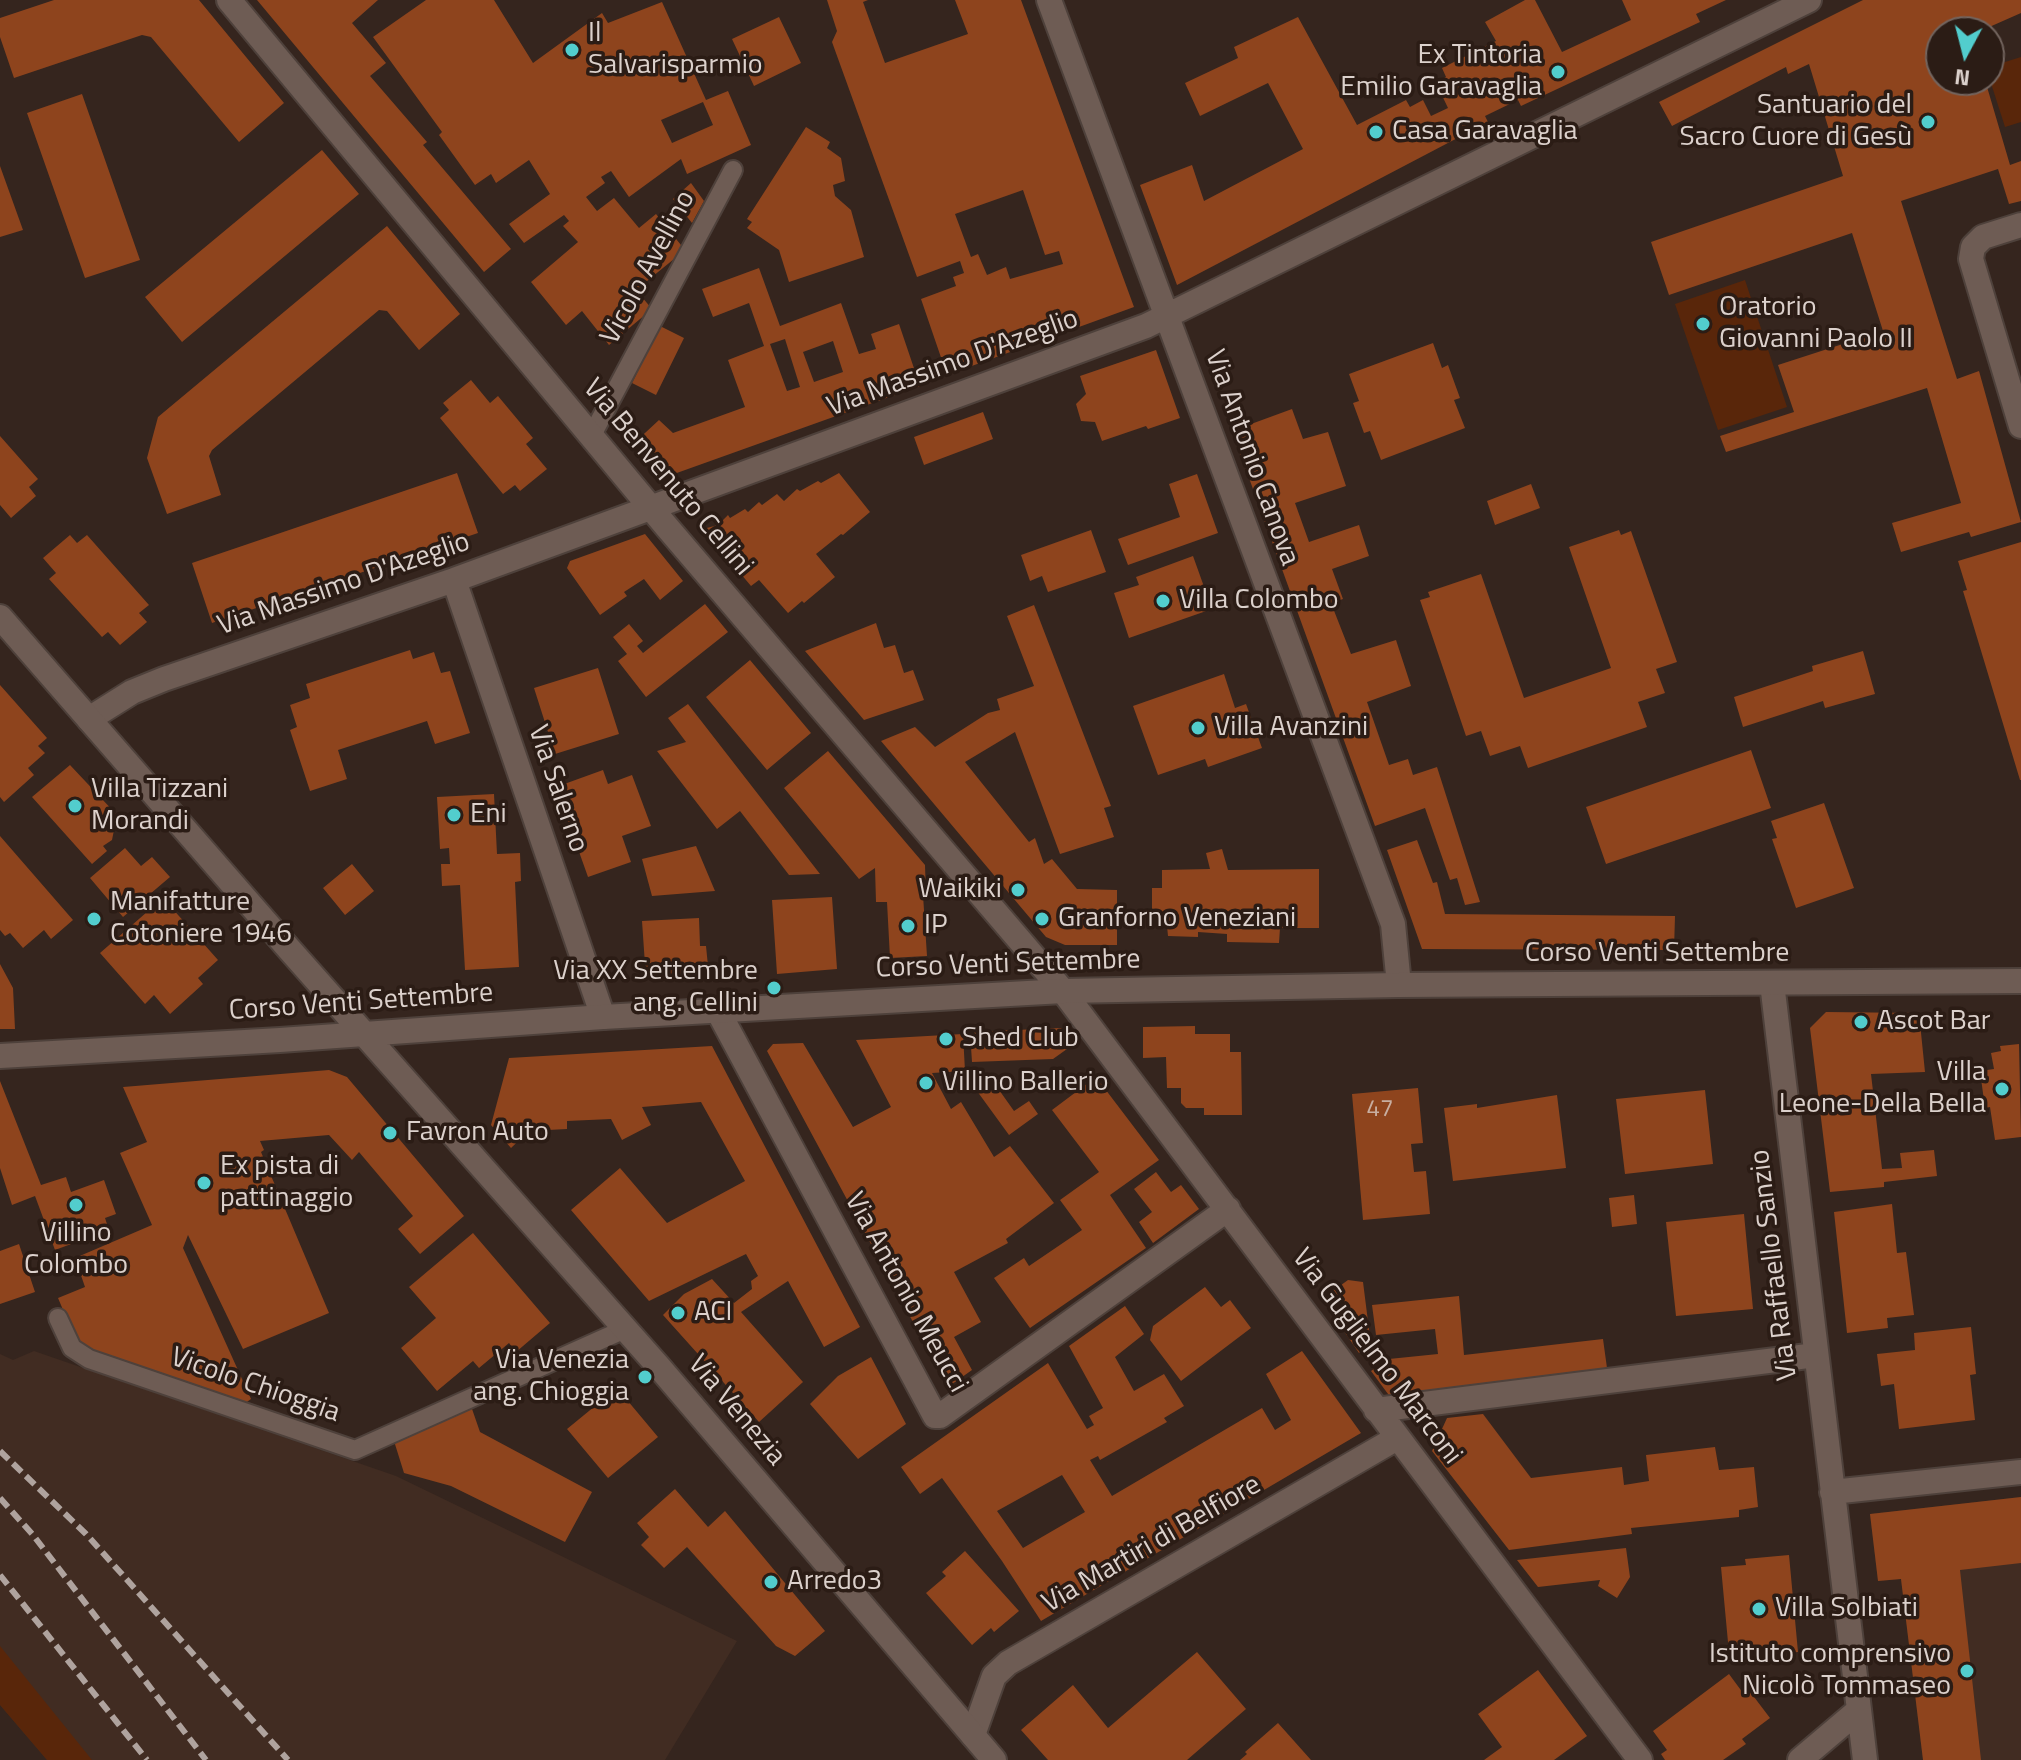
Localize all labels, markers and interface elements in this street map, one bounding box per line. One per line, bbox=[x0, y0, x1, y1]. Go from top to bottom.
north arrow bbox=[1925, 16, 2005, 96]
place label: Il Salvarisparmio bbox=[588, 17, 763, 83]
place label: Ex Tintoria Emilio Garavaglia bbox=[1340, 39, 1542, 105]
marker: Il Salvarisparmio bbox=[563, 41, 581, 59]
text: N bbox=[1953, 60, 1972, 96]
marker: Ex Tintoria Emilio Garavaglia bbox=[1549, 63, 1567, 81]
place label: Santuario del Sacro Cuore di Gesù bbox=[1680, 89, 1912, 155]
marker: Santuario del Sacro Cuore di Gesù bbox=[1919, 113, 1937, 131]
place label: Casa Garavaglia bbox=[1392, 115, 1578, 149]
marker: Casa Garavaglia bbox=[1367, 123, 1385, 141]
street label: Vicolo Avellino bbox=[594, 185, 704, 351]
place label: Oratorio Giovanni Paolo II bbox=[1719, 291, 1913, 357]
street label: Via Massimo D'Azeglio bbox=[823, 303, 1083, 425]
marker: Oratorio Giovanni Paolo II bbox=[1694, 315, 1712, 333]
street label: Via Antonio Canova bbox=[1196, 346, 1306, 570]
street label: Via Benvenuto Cellini bbox=[575, 373, 759, 583]
street label: Via Massimo D'Azeglio bbox=[213, 526, 475, 644]
place label: Villa Colombo bbox=[1179, 584, 1338, 618]
marker: Villa Colombo bbox=[1154, 592, 1172, 610]
place label: Villa Avanzini bbox=[1214, 711, 1368, 745]
marker: Villa Avanzini bbox=[1189, 719, 1207, 737]
street label: Via Salerno bbox=[520, 721, 594, 857]
place label: Villa Tizzani Morandi bbox=[91, 773, 228, 839]
marker: Villa Tizzani Morandi bbox=[66, 797, 84, 815]
place label: Eni bbox=[470, 798, 507, 832]
marker: Eni bbox=[445, 806, 463, 824]
place label: Waikiki bbox=[918, 873, 1002, 907]
marker: Waikiki bbox=[1009, 881, 1027, 899]
place label: Manifatture Cotoniere 1946 bbox=[110, 886, 292, 952]
place label: Granforno Veneziani bbox=[1058, 902, 1296, 936]
place label: IP bbox=[924, 909, 947, 943]
marker: Manifatture Cotoniere 1946 bbox=[85, 910, 103, 928]
marker: Granforno Veneziani bbox=[1033, 910, 1051, 928]
marker: IP bbox=[899, 917, 917, 935]
street label: Corso Venti Settembre bbox=[1525, 937, 1789, 971]
street label: Corso Venti Settembre bbox=[875, 944, 1141, 986]
place label: Via XX Settembre ang. Cellini bbox=[553, 955, 758, 1021]
street label: Corso Venti Settembre bbox=[228, 977, 494, 1029]
marker: Via XX Settembre ang. Cellini bbox=[765, 979, 783, 997]
place label: Ascot Bar bbox=[1877, 1005, 1990, 1039]
marker: Ascot Bar bbox=[1852, 1013, 1870, 1031]
place label: Shed Club bbox=[962, 1022, 1079, 1056]
marker: Shed Club bbox=[937, 1030, 955, 1048]
place label: Villa Leone-Della Bella bbox=[1779, 1056, 1986, 1122]
place label: Villino Ballerio bbox=[942, 1066, 1108, 1100]
marker: Villino Ballerio bbox=[917, 1074, 935, 1092]
marker: Villa Leone-Della Bella bbox=[1993, 1080, 2011, 1098]
house number: 47 bbox=[1367, 1096, 1393, 1124]
place label: Favron Auto bbox=[406, 1116, 549, 1150]
marker: Favron Auto bbox=[381, 1124, 399, 1142]
street label: Via Raffaello Sanzio bbox=[1744, 1148, 1806, 1382]
place label: Ex pista di pattinaggio bbox=[220, 1150, 353, 1216]
marker: Ex pista di pattinaggio bbox=[195, 1174, 213, 1192]
street label: Via Antonio Meucci bbox=[836, 1187, 974, 1399]
marker: Villino Colombo bbox=[67, 1196, 85, 1214]
place label: Villino Colombo bbox=[24, 1217, 128, 1283]
street label: Via Guglielmo Marconi bbox=[1284, 1242, 1468, 1472]
place label: ACI bbox=[694, 1296, 732, 1330]
marker: ACI bbox=[669, 1304, 687, 1322]
street label: Vicolo Chioggia bbox=[166, 1341, 344, 1431]
place label: Via Venezia ang. Chioggia bbox=[473, 1344, 629, 1410]
street label: Via Venezia bbox=[680, 1349, 792, 1473]
marker: Via Venezia ang. Chioggia bbox=[636, 1368, 654, 1386]
street label: Via Martiri di Belfiore bbox=[1037, 1469, 1267, 1621]
place label: Arredo3 bbox=[787, 1565, 882, 1599]
marker: Arredo3 bbox=[762, 1573, 780, 1591]
place label: Villa Solbiati bbox=[1775, 1592, 1918, 1626]
marker: Villa Solbiati bbox=[1750, 1600, 1768, 1618]
place label: Istituto comprensivo Nicolò Tommaseo bbox=[1709, 1638, 1951, 1704]
marker: Istituto comprensivo Nicolò Tommaseo bbox=[1958, 1662, 1976, 1680]

